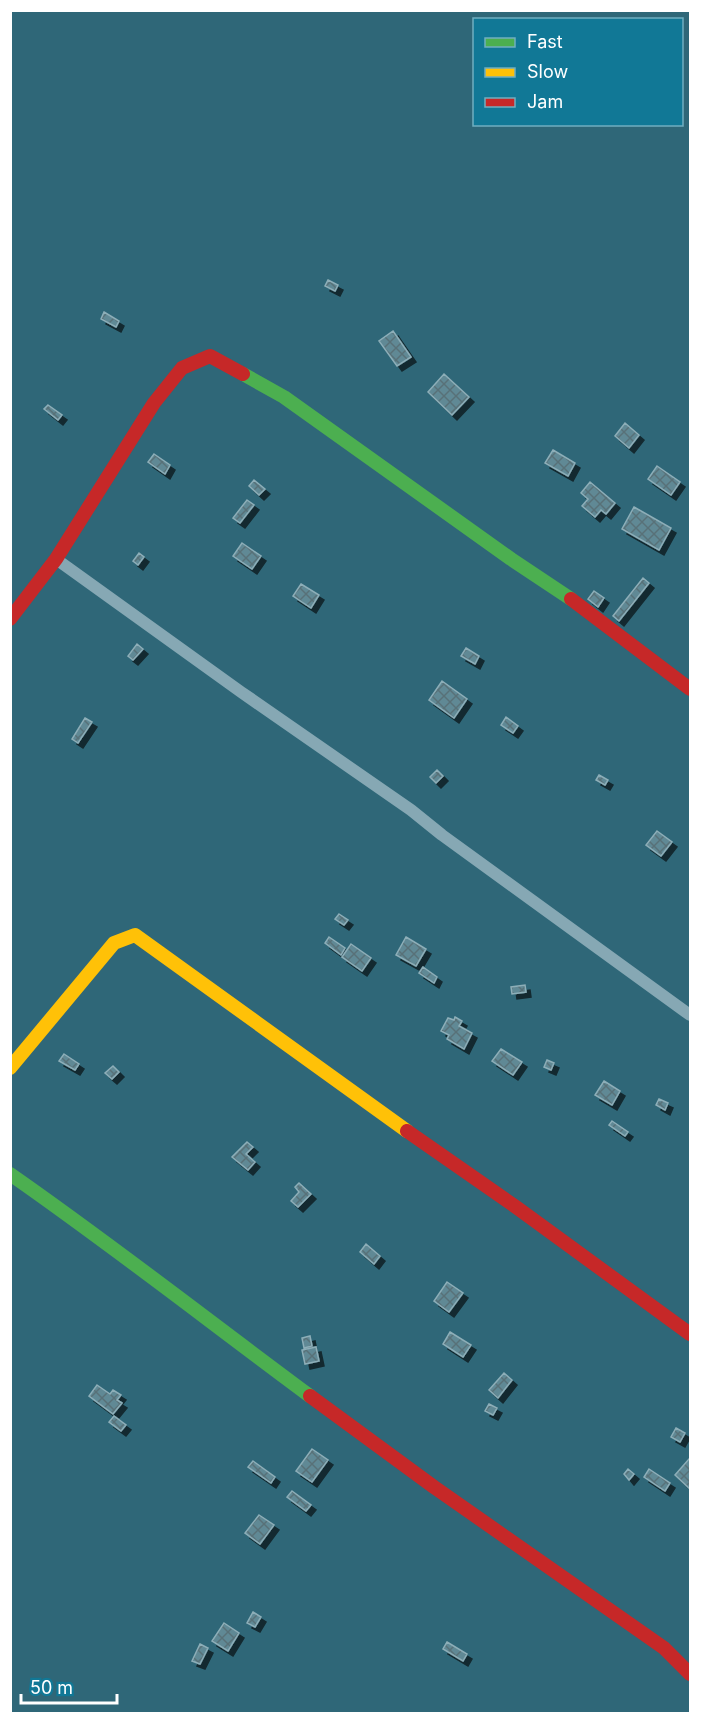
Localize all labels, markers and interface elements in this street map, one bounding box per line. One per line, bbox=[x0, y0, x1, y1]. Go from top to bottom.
legend bbox=[473, 18, 683, 126]
text: Fast bbox=[527, 31, 563, 52]
text: Slow bbox=[527, 61, 568, 82]
text: Jam bbox=[527, 91, 563, 112]
scale bar bbox=[21, 1667, 117, 1705]
text: 50 m bbox=[30, 1677, 73, 1698]

